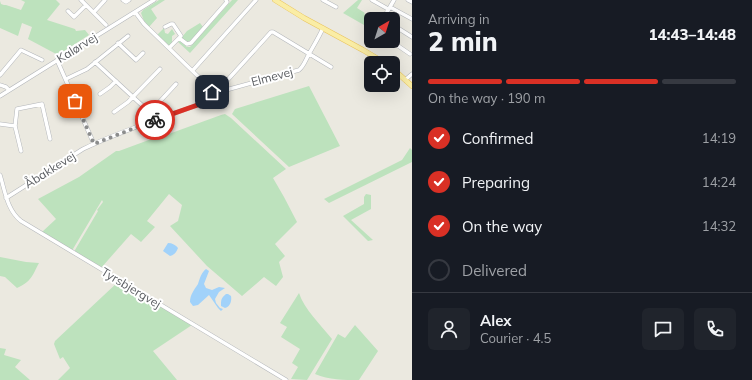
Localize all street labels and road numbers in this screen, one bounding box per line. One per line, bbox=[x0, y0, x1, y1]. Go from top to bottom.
street label: Kalørvej bbox=[54, 29, 100, 66]
street label: Elmevej bbox=[249, 64, 295, 89]
street label: Åbakkevej bbox=[21, 148, 78, 191]
street label: Tyrsbjergvej bbox=[99, 264, 164, 311]

